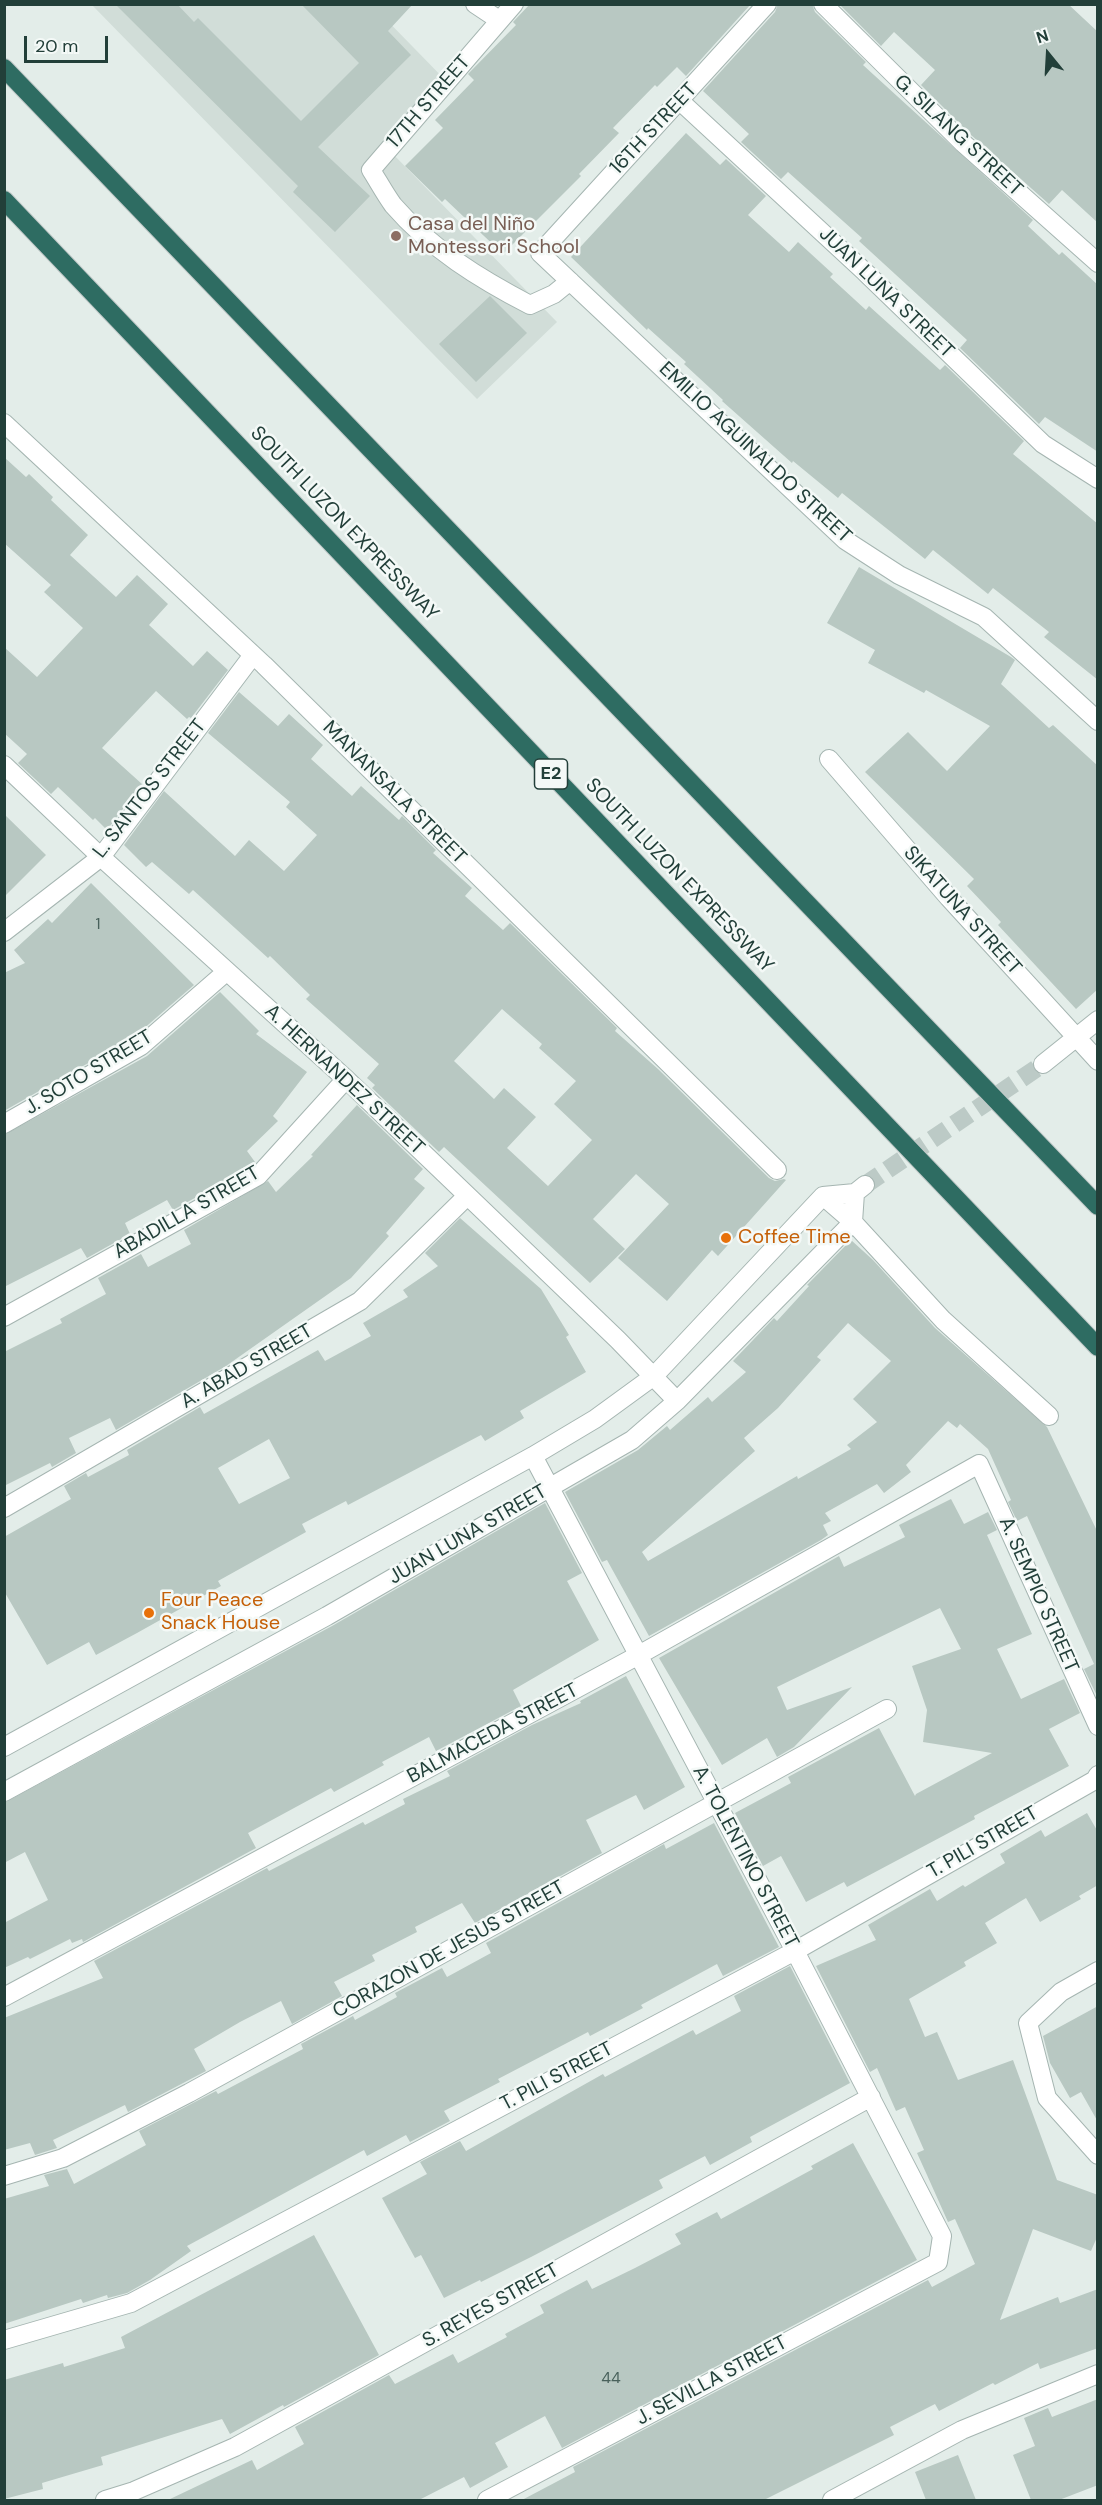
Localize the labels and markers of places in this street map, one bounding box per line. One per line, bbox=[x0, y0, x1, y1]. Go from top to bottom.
place label: Casa del Niño Montessori School bbox=[408, 213, 579, 260]
marker: Casa del Niño Montessori School bbox=[389, 229, 403, 243]
place label: Coffee Time bbox=[738, 1226, 851, 1250]
marker: Coffee Time bbox=[719, 1231, 733, 1245]
place label: Four Peace Snack House bbox=[161, 1589, 280, 1636]
marker: Four Peace Snack House bbox=[142, 1606, 156, 1620]

